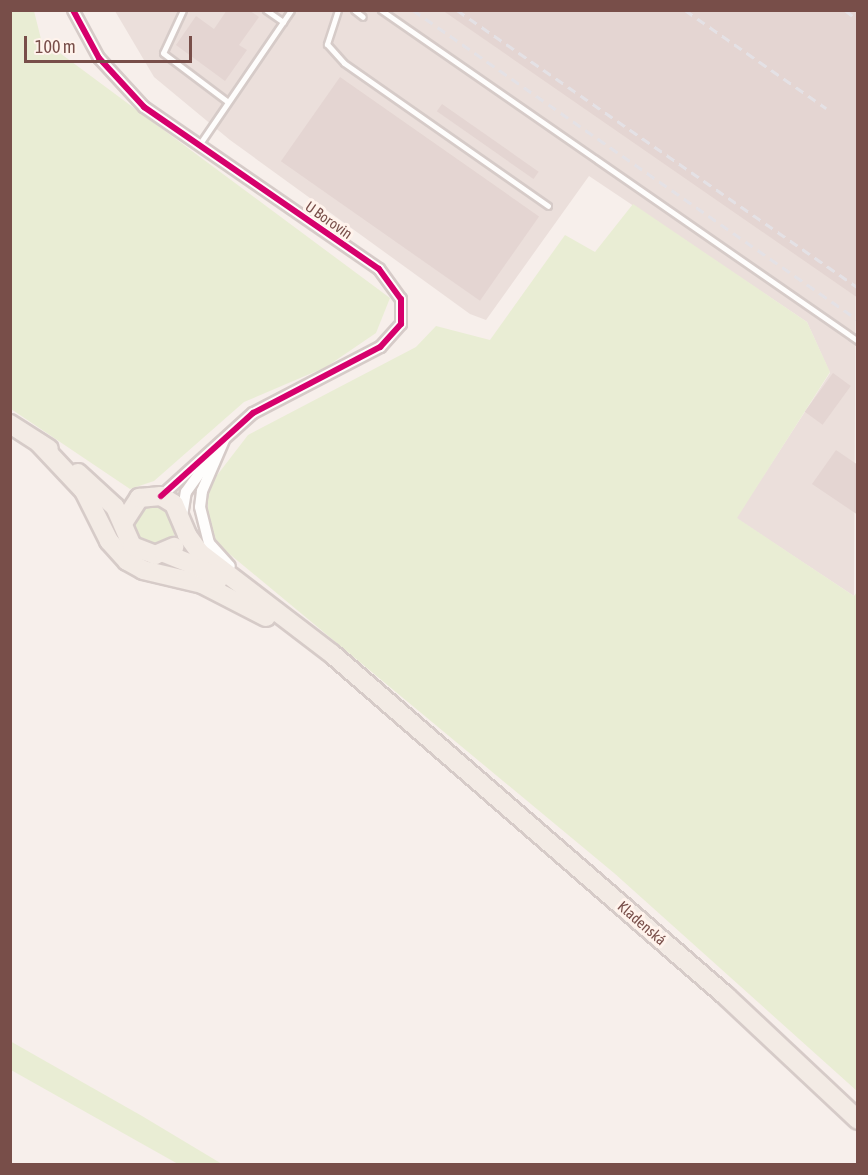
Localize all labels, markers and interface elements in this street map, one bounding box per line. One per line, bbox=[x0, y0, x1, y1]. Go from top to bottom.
scale bar bbox=[27, 24, 195, 62]
text: 100 m bbox=[35, 36, 76, 57]
street label: U Borovin bbox=[302, 197, 356, 243]
street label: Kladenská bbox=[614, 897, 670, 949]

